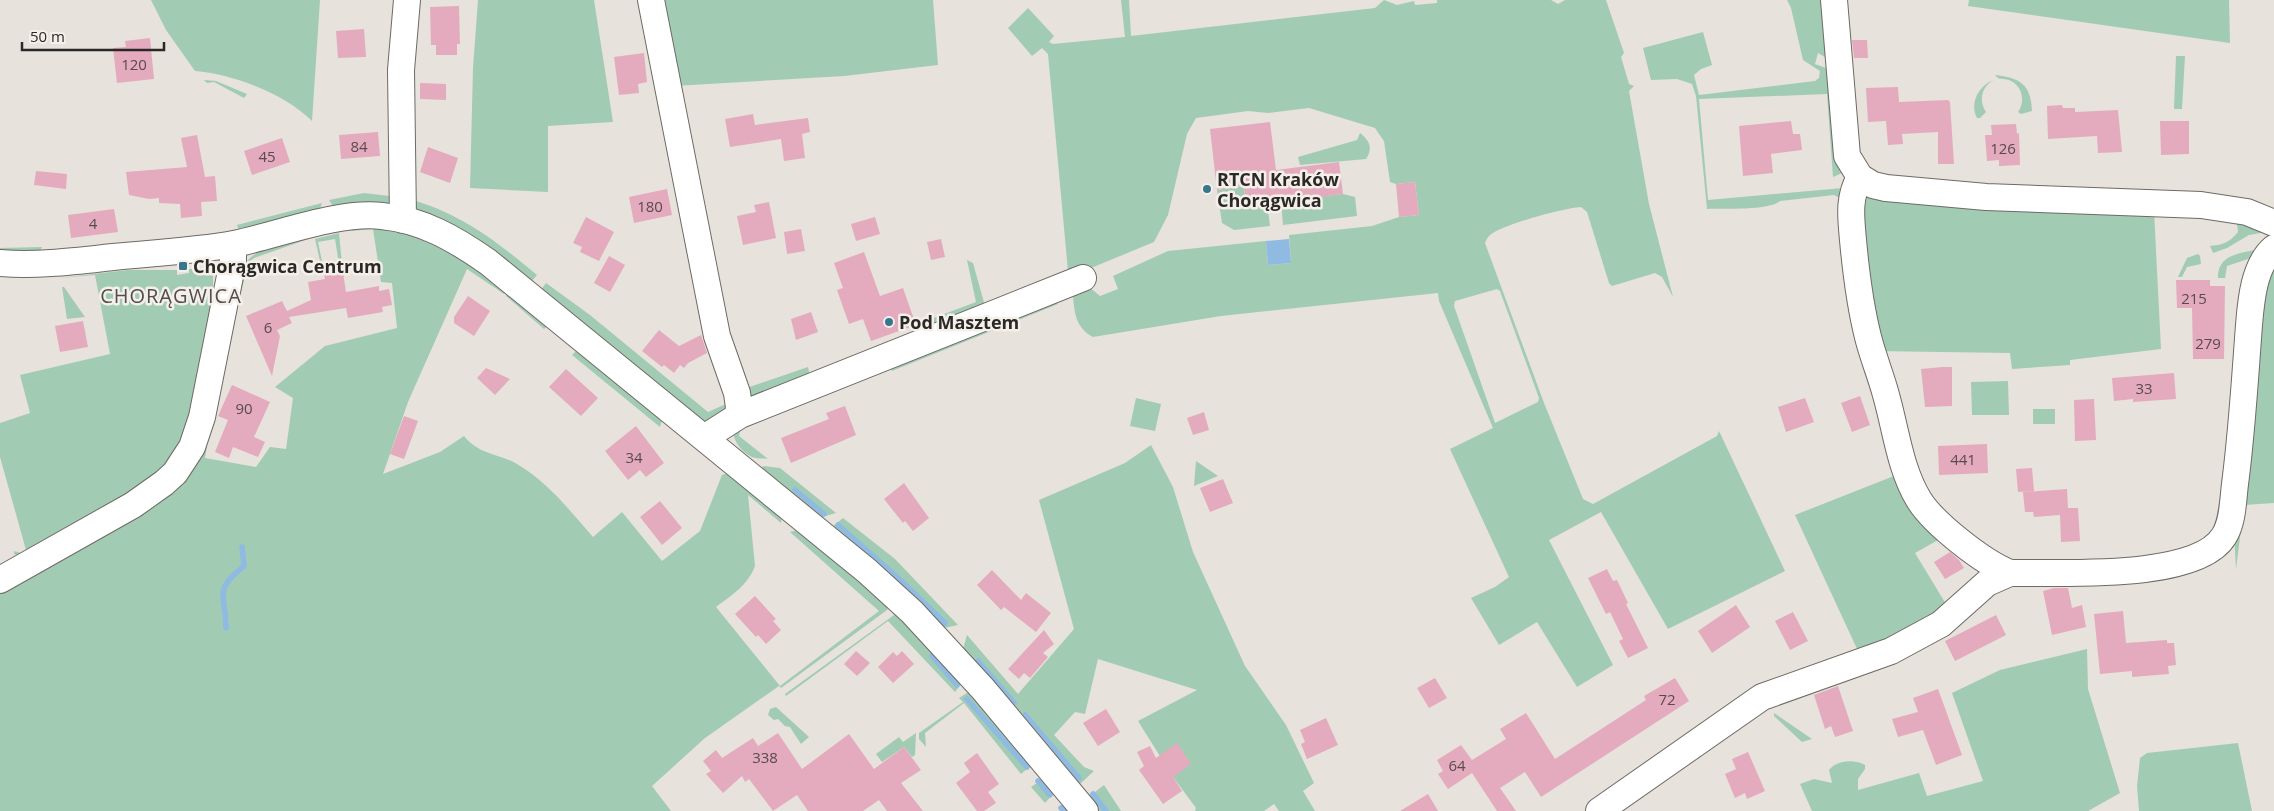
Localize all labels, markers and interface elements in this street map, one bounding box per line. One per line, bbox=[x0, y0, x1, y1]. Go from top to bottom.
scale bar bbox=[22, 20, 165, 52]
text: 50 m bbox=[30, 26, 65, 46]
house number: 120 bbox=[121, 54, 147, 74]
house number: 84 bbox=[350, 136, 368, 156]
house number: 126 bbox=[1990, 138, 2016, 158]
house number: 45 bbox=[258, 146, 276, 166]
place label: RTCN Kraków Chorągwica bbox=[1217, 167, 1339, 212]
marker: RTCN Kraków Chorągwica bbox=[1201, 183, 1213, 195]
house number: 180 bbox=[637, 196, 663, 216]
house number: 4 bbox=[89, 213, 98, 233]
place label: Chorągwica Centrum bbox=[193, 254, 382, 278]
marker: Chorągwica Centrum bbox=[177, 260, 189, 272]
district label: CHORĄGWICA bbox=[100, 282, 242, 309]
house number: 215 bbox=[2181, 288, 2207, 308]
place label: Pod Masztem bbox=[899, 310, 1019, 334]
marker: Pod Masztem bbox=[883, 316, 895, 328]
house number: 6 bbox=[264, 317, 272, 337]
house number: 279 bbox=[2195, 333, 2221, 353]
house number: 33 bbox=[2135, 378, 2153, 398]
house number: 90 bbox=[235, 398, 253, 418]
house number: 34 bbox=[625, 447, 643, 467]
house number: 441 bbox=[1950, 449, 1976, 469]
house number: 72 bbox=[1658, 689, 1676, 709]
house number: 338 bbox=[752, 747, 778, 767]
house number: 64 bbox=[1448, 755, 1466, 775]

